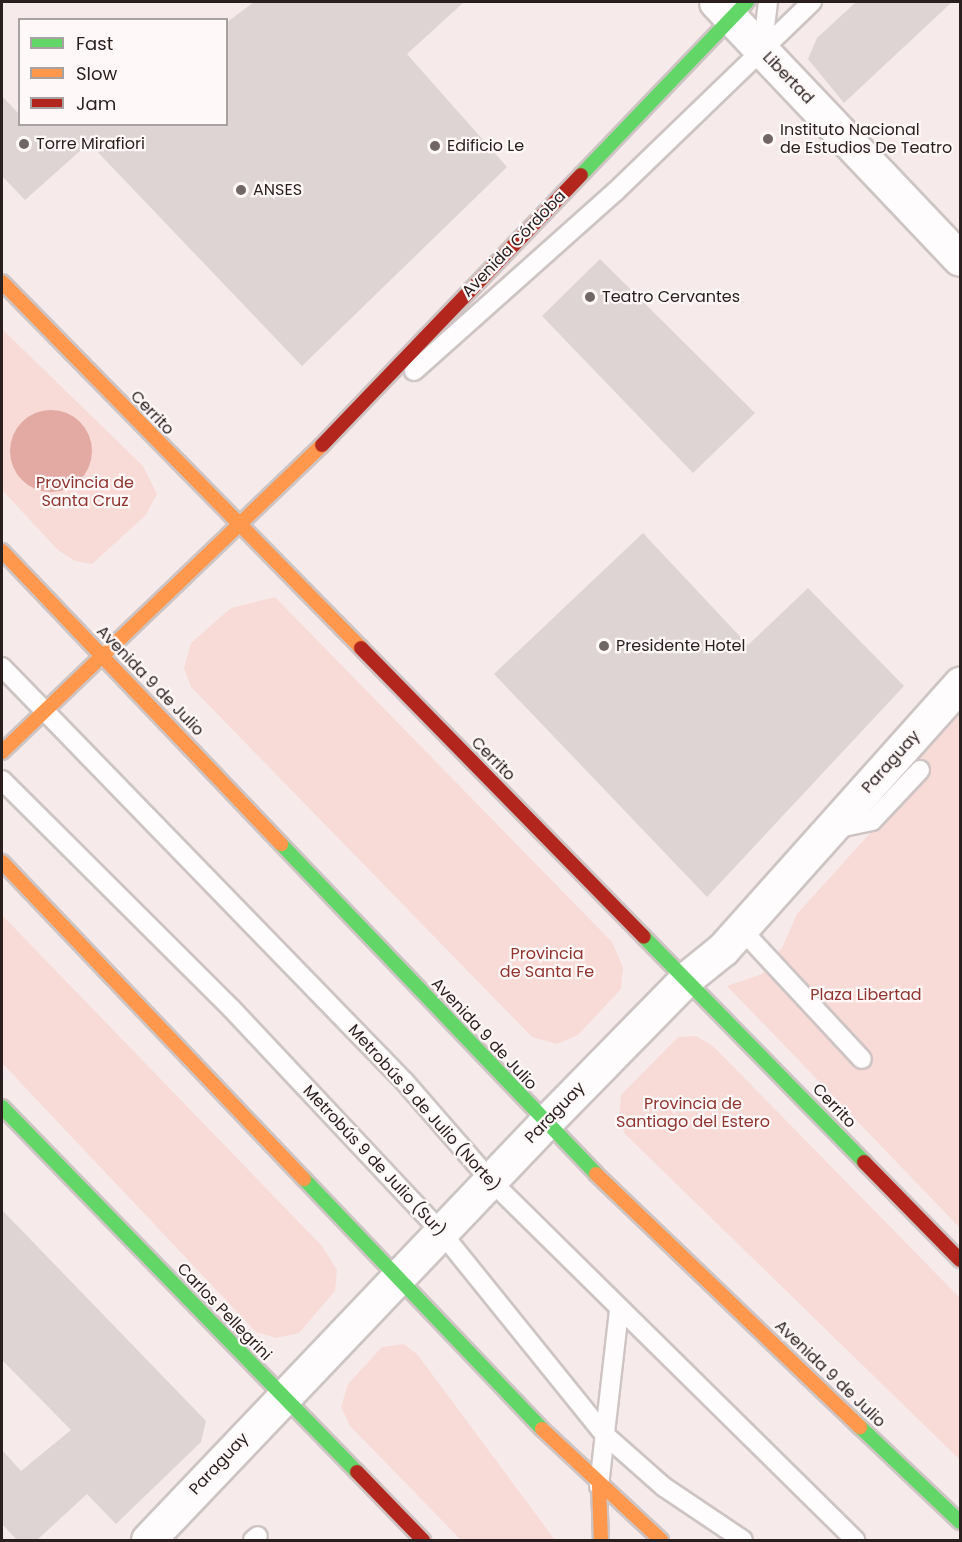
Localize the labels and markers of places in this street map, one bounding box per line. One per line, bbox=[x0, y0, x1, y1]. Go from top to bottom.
place label: Instituto Nacional de Estudios De Teatro bbox=[780, 120, 952, 158]
marker: Instituto Nacional de Estudios De Teatro bbox=[761, 132, 775, 146]
place label: Torre Mirafiori bbox=[36, 134, 145, 154]
place label: Edificio Le bbox=[447, 136, 524, 156]
marker: Torre Mirafiori bbox=[17, 137, 31, 151]
marker: Edificio Le bbox=[428, 139, 442, 153]
place label: ANSES bbox=[253, 180, 302, 200]
marker: ANSES bbox=[234, 183, 248, 197]
place label: Teatro Cervantes bbox=[602, 287, 740, 307]
marker: Teatro Cervantes bbox=[583, 290, 597, 304]
place label: Presidente Hotel bbox=[616, 636, 745, 656]
marker: Presidente Hotel bbox=[597, 639, 611, 653]

